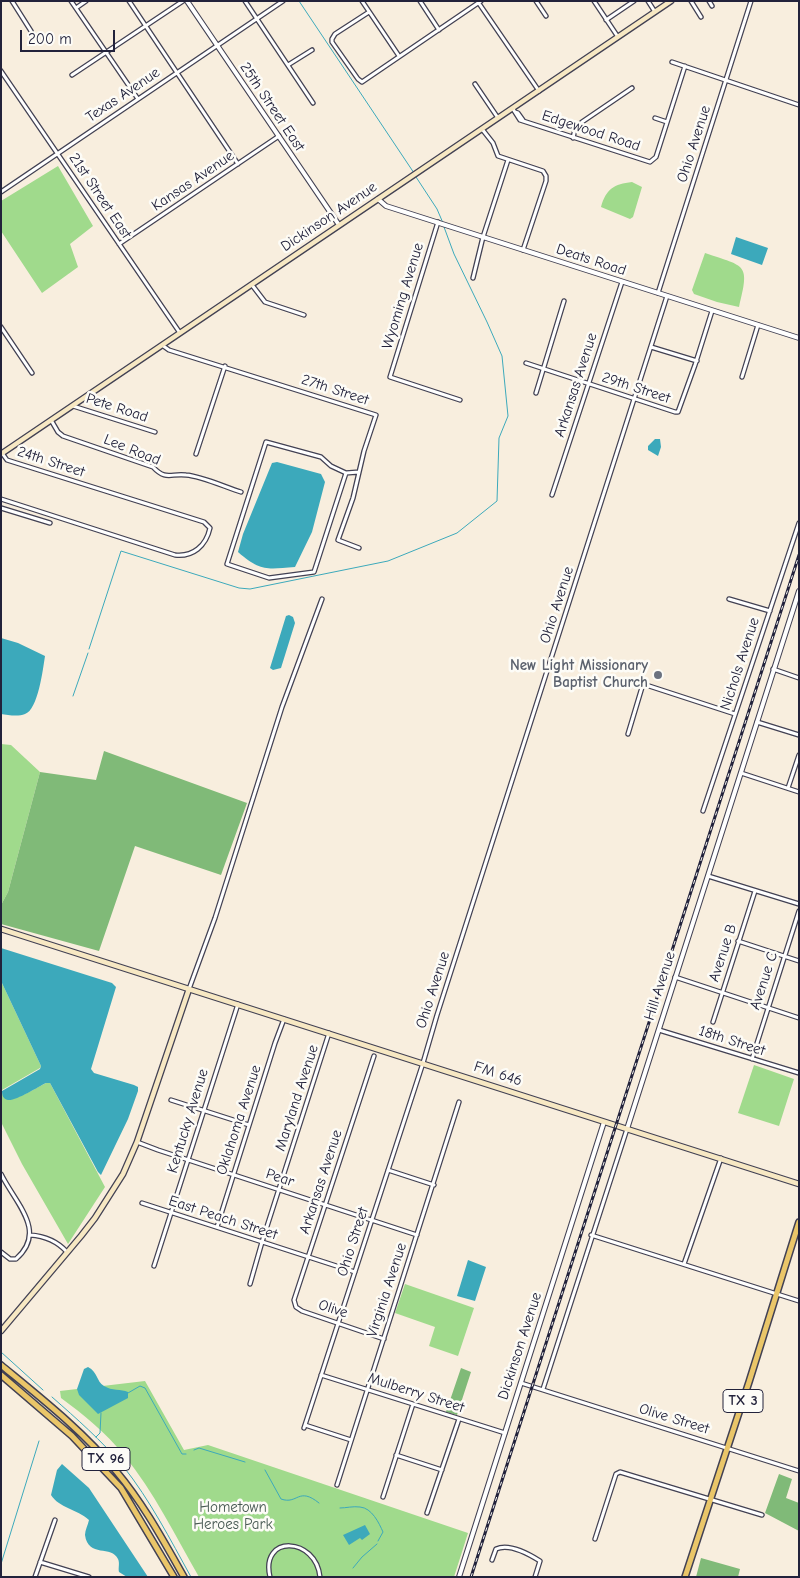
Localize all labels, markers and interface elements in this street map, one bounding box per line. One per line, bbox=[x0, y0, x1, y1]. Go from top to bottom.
scale bar bbox=[22, 20, 118, 52]
text: 200 m bbox=[28, 30, 72, 48]
street label: 25th Street East bbox=[236, 59, 308, 155]
street label: Texas Avenue bbox=[82, 64, 164, 126]
street label: Ohio Avenue bbox=[673, 103, 715, 185]
street label: Edgewood Road bbox=[540, 107, 642, 155]
street label: Kansas Avenue bbox=[148, 147, 238, 215]
street label: 21st Street East bbox=[65, 150, 135, 242]
street label: Dickinson Avenue bbox=[277, 178, 381, 256]
street label: Deats Road bbox=[554, 240, 628, 280]
street label: Wyoming Avenue bbox=[378, 241, 428, 351]
street label: Arkansas Avenue bbox=[551, 331, 601, 439]
street label: 29th Street bbox=[600, 369, 672, 407]
street label: 27th Street bbox=[299, 371, 371, 409]
street label: Pete Road bbox=[84, 390, 150, 426]
street label: Lee Road bbox=[101, 430, 163, 470]
street label: 24th Street bbox=[15, 443, 87, 481]
street label: Ohio Avenue bbox=[536, 564, 578, 646]
street label: Nichols Avenue bbox=[717, 615, 763, 713]
place label: New Light Missionary Baptist Church bbox=[510, 657, 648, 692]
marker: New Light Missionary Baptist Church bbox=[652, 669, 664, 681]
street label: Avenue B bbox=[705, 922, 741, 984]
street label: Ohio Avenue bbox=[412, 949, 454, 1031]
street label: Hill Avenue bbox=[640, 949, 680, 1023]
street label: Avenue C bbox=[746, 950, 782, 1012]
street label: 18th Street bbox=[697, 1022, 767, 1060]
street label: Maryland Avenue bbox=[271, 1042, 323, 1154]
street label: FM 646 bbox=[472, 1058, 524, 1090]
street label: Oklahoma Avenue bbox=[213, 1063, 265, 1177]
street label: Kentucky Avenue bbox=[164, 1067, 212, 1175]
street label: Arkansas Avenue bbox=[296, 1128, 346, 1236]
street label: Pear bbox=[263, 1165, 297, 1191]
street label: East Peach Street bbox=[166, 1192, 280, 1244]
street label: Ohio Street bbox=[333, 1205, 373, 1279]
street label: Virginia Avenue bbox=[363, 1240, 411, 1340]
street label: Dickinson Avenue bbox=[494, 1290, 546, 1402]
street label: Olive bbox=[316, 1296, 350, 1322]
street label: Mulberry Street bbox=[366, 1369, 466, 1417]
road number: TX 3 bbox=[723, 1390, 763, 1412]
street label: Olive Street bbox=[637, 1400, 711, 1438]
road number: TX 96 bbox=[82, 1448, 130, 1470]
park label: Hometown Heroes Park bbox=[193, 1499, 273, 1534]

